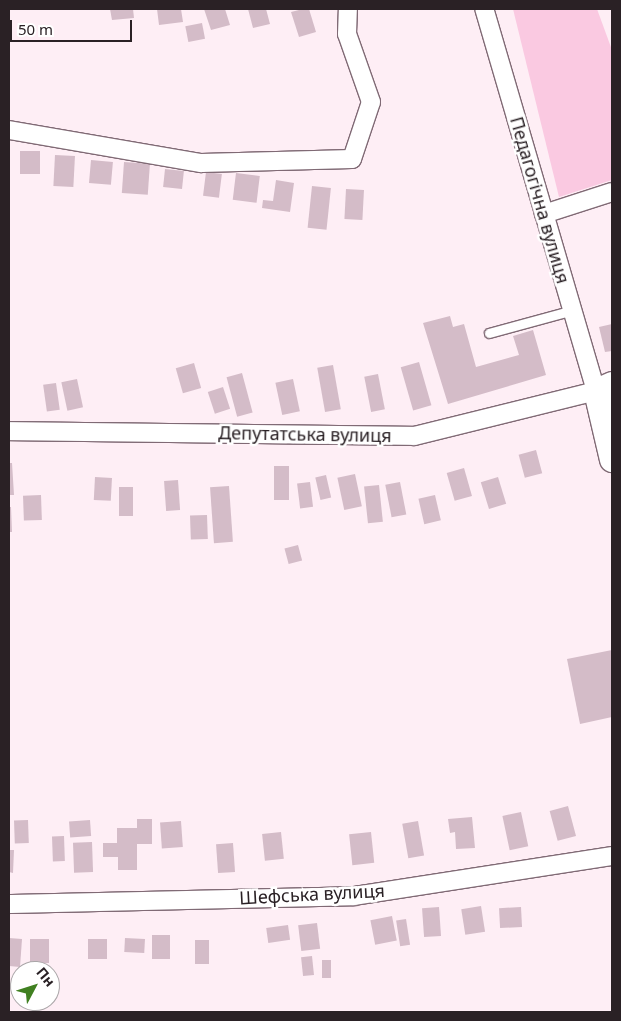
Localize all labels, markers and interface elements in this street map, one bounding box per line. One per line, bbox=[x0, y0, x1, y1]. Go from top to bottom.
scale bar bbox=[12, 10, 135, 42]
text: 50 m bbox=[18, 19, 53, 39]
street label: Педагогічна вулиця bbox=[506, 114, 574, 286]
street label: Депутатська вулиця bbox=[218, 422, 392, 446]
street label: Шефська вулиця bbox=[239, 879, 385, 909]
north arrow bbox=[10, 961, 60, 1011]
text: Пн bbox=[32, 963, 60, 990]

